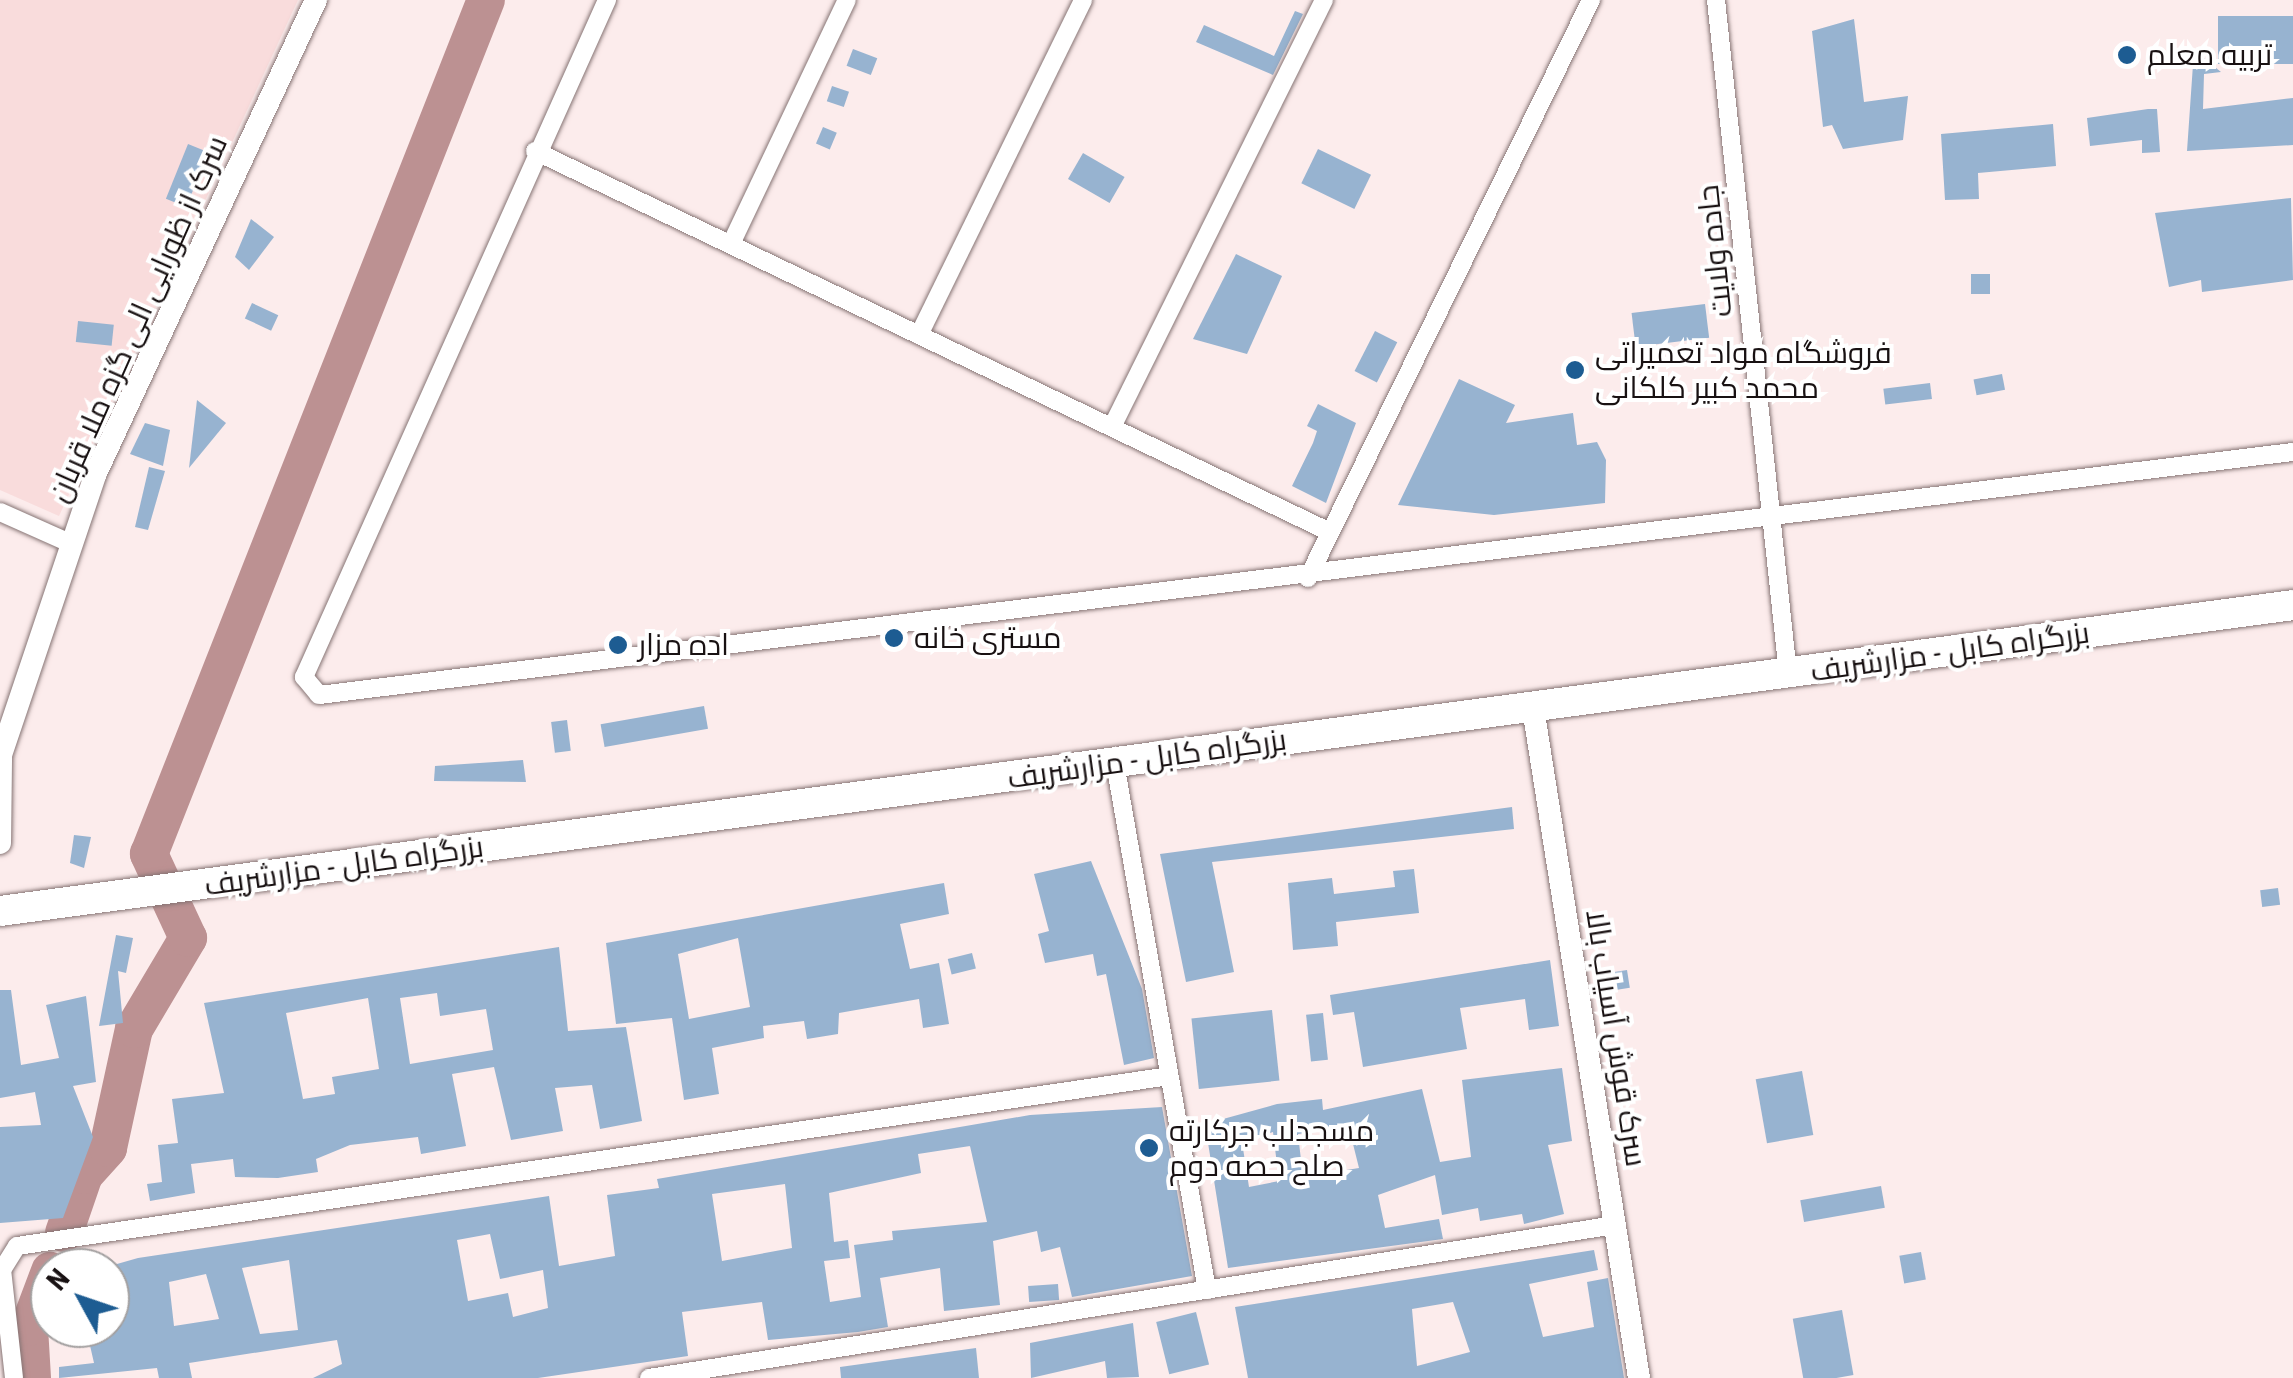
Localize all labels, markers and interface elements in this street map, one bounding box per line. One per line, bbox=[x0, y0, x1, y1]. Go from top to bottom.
place label: تربیه معلم bbox=[2147, 37, 2272, 73]
marker: تربیه معلم bbox=[2116, 44, 2138, 66]
street label: سرک از ظورایی الی گزه ملا قربان bbox=[41, 130, 235, 508]
street label: جاده ولایت bbox=[1690, 183, 1740, 319]
place label: فروشگاه مواد تعمیراتی محمد کبیر کلکانی bbox=[1595, 335, 1892, 406]
marker: فروشگاه مواد تعمیراتی محمد کبیر کلکانی bbox=[1564, 359, 1586, 381]
street label: بزرگراه کابل - مزارشریف bbox=[1808, 615, 2092, 689]
place label: مستری خانه bbox=[914, 620, 1061, 656]
place label: اده مزار bbox=[638, 627, 729, 663]
marker: مستری خانه bbox=[883, 627, 905, 649]
marker: اده مزار bbox=[607, 634, 629, 656]
street label: بزرگراه کابل - مزارشریف bbox=[1005, 722, 1289, 796]
street label: بزرگراه کابل - مزارشریف bbox=[202, 829, 486, 903]
street label: سرک قوش آسیاب بالا bbox=[1578, 907, 1654, 1169]
place label: مسجدلب جرکارته صلح حصه دوم bbox=[1169, 1113, 1374, 1184]
marker: مسجدلب جرکارته صلح حصه دوم bbox=[1138, 1137, 1160, 1159]
north arrow bbox=[30, 1248, 130, 1348]
text: N bbox=[40, 1263, 76, 1297]

